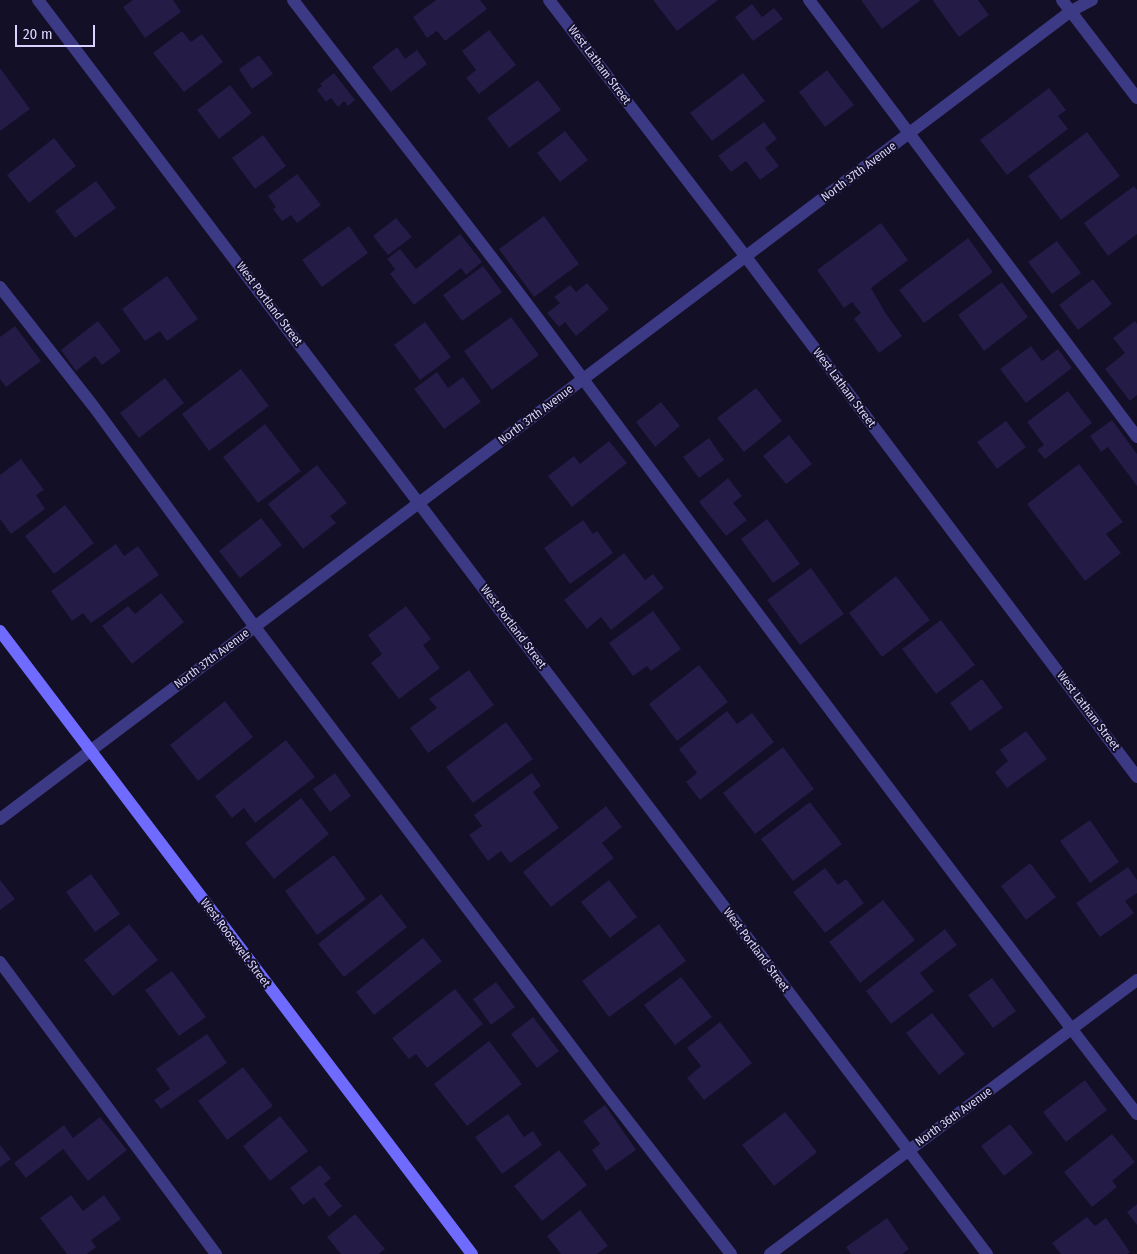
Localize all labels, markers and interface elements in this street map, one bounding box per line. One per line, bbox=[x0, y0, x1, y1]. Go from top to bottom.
scale bar bbox=[18, 15, 98, 47]
street label: West Latham Street bbox=[565, 23, 633, 107]
text: 20 m bbox=[23, 25, 53, 43]
street label: North 37th Avenue bbox=[819, 139, 899, 205]
street label: West Portland Street bbox=[233, 259, 305, 349]
street label: West Latham Street bbox=[810, 346, 878, 430]
street label: North 37th Avenue bbox=[496, 382, 576, 448]
street label: West Portland Street bbox=[477, 582, 549, 672]
street label: North 37th Avenue bbox=[172, 626, 252, 692]
street label: West Latham Street bbox=[1054, 669, 1122, 753]
street label: West Roosevelt Street bbox=[197, 896, 273, 990]
street label: West Portland Street bbox=[720, 905, 792, 995]
street label: North 36th Avenue bbox=[913, 1084, 995, 1150]

